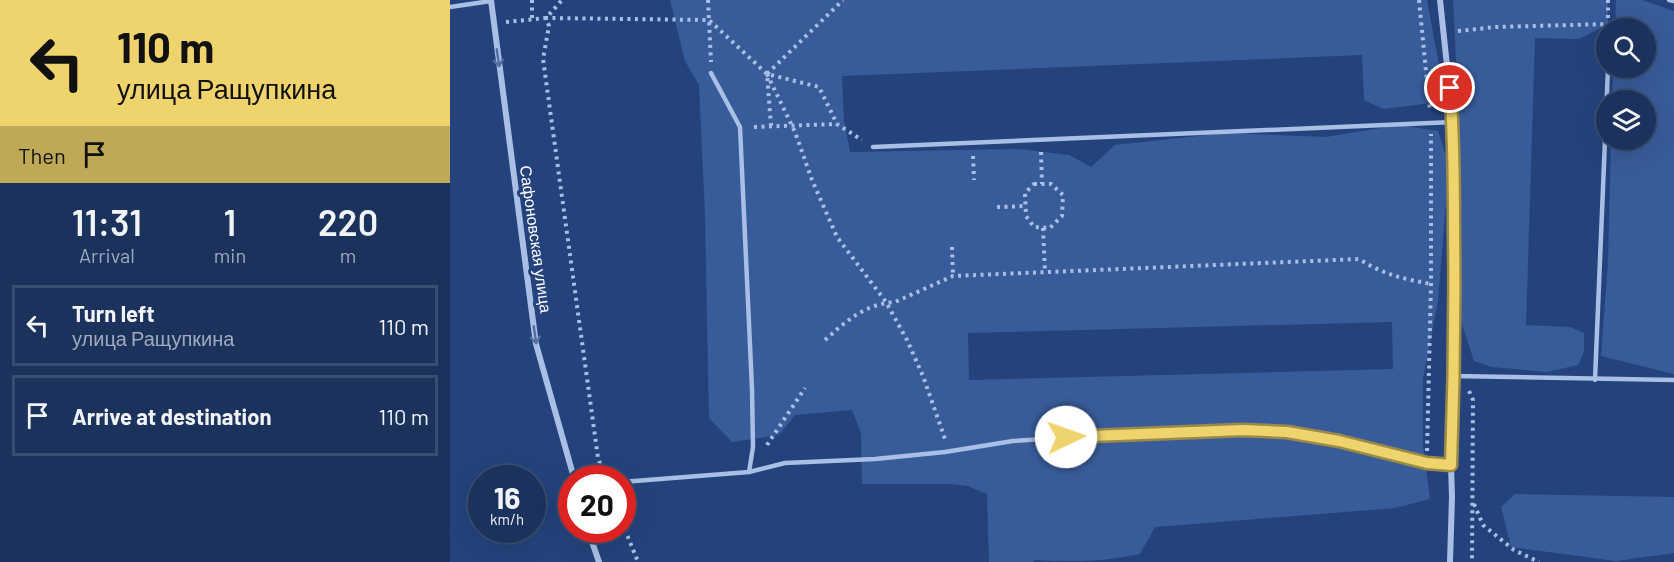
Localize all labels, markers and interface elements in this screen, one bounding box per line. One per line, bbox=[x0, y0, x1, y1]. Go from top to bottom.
map controls bbox=[1596, 18, 1656, 150]
button: search bbox=[1596, 18, 1656, 78]
text: 110 m bbox=[117, 21, 214, 71]
icon: left bbox=[18, 24, 96, 102]
one-way arrow bbox=[492, 48, 503, 68]
pin bbox=[1424, 62, 1475, 113]
icon: arrive bbox=[1433, 71, 1466, 104]
text: улица Ращупкина bbox=[117, 72, 336, 104]
button: layers bbox=[1596, 90, 1656, 150]
icon: arrive bbox=[78, 138, 111, 171]
text: Then bbox=[18, 142, 66, 168]
street label: Сафоновская улица bbox=[517, 164, 556, 314]
text: 11:31 bbox=[72, 200, 142, 243]
text: 1 bbox=[224, 200, 236, 243]
text: 220 bbox=[318, 200, 378, 243]
text: Arrival bbox=[79, 243, 135, 267]
text: min bbox=[214, 243, 246, 267]
text: m bbox=[340, 243, 356, 267]
text: Turn left bbox=[72, 300, 155, 326]
icon: left bbox=[21, 309, 54, 342]
text: 110 m bbox=[379, 313, 429, 339]
one-way arrow bbox=[529, 324, 540, 344]
text: улица Ращупкина bbox=[72, 326, 234, 350]
icon: arrive bbox=[21, 399, 54, 432]
text: Arrive at destination bbox=[72, 403, 271, 429]
text: 110 m bbox=[379, 403, 429, 429]
position arrow bbox=[1034, 405, 1098, 469]
speed limit sign: 20 bbox=[558, 465, 636, 543]
text: 16 bbox=[494, 479, 520, 515]
text: km/h bbox=[490, 510, 524, 528]

